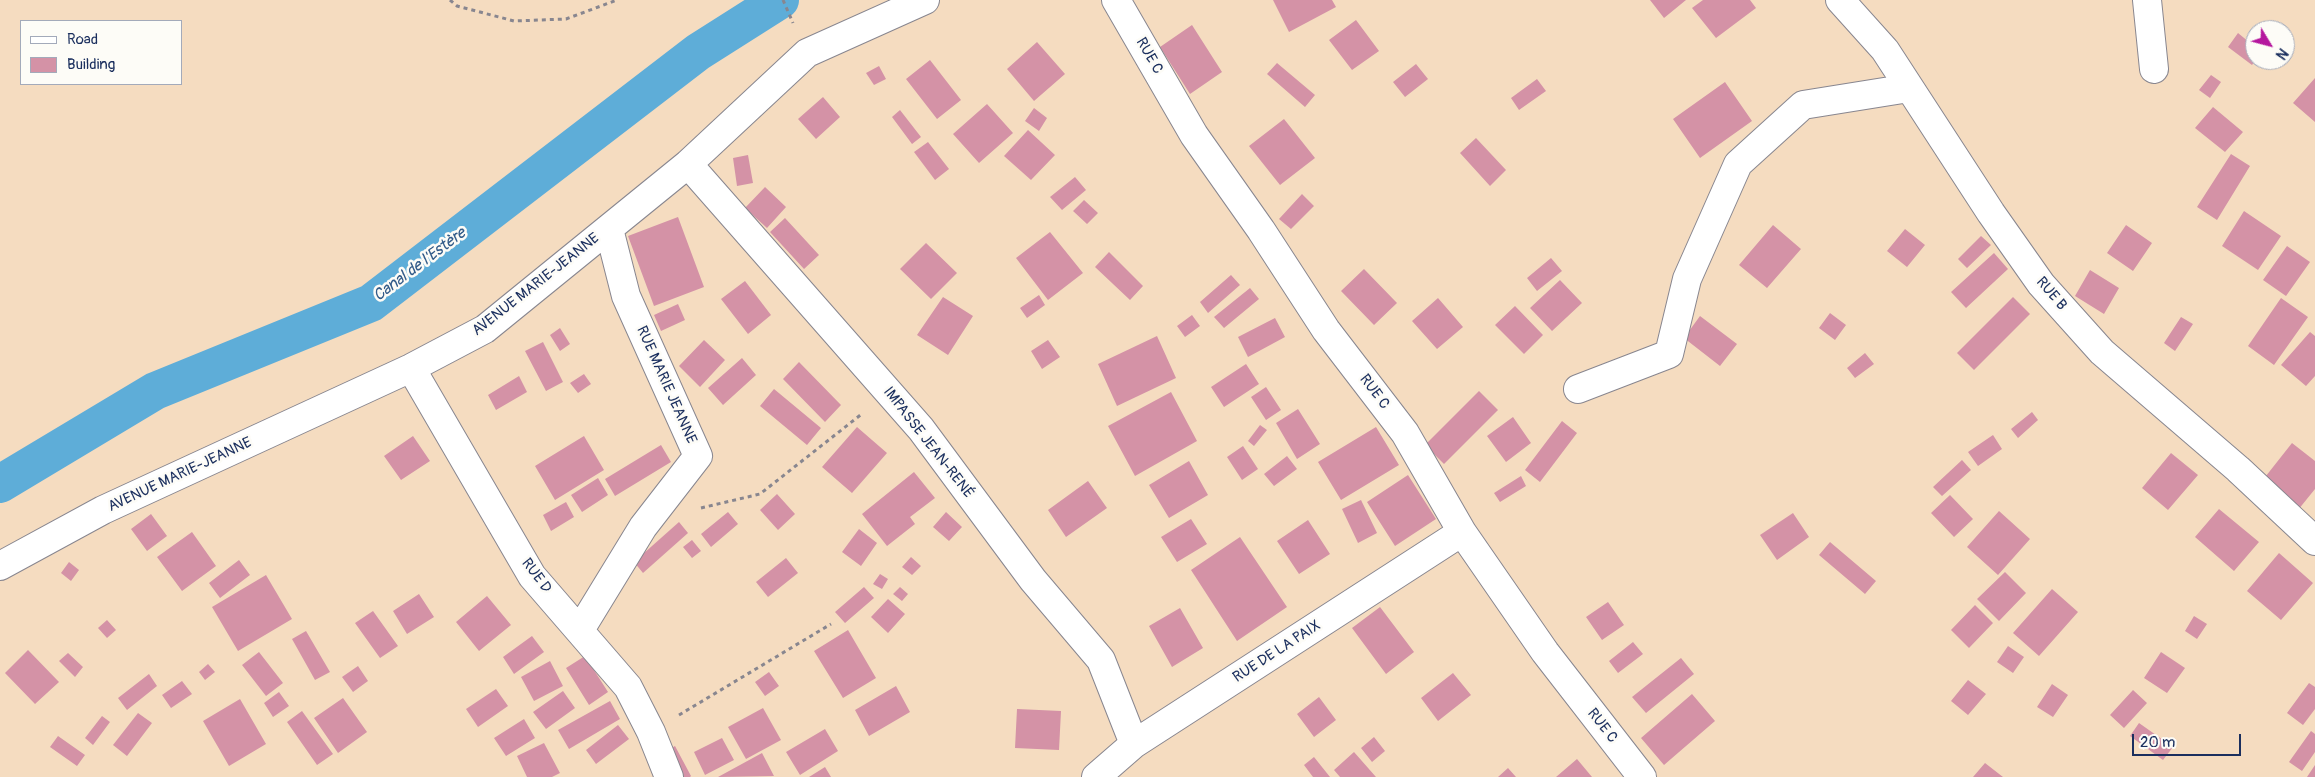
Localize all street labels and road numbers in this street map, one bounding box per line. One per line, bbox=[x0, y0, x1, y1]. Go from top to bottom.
street label: RUE C bbox=[1131, 35, 1167, 77]
street label: AVENUE MARIE-JEANNE bbox=[469, 230, 603, 340]
street label: RUE B bbox=[2032, 274, 2070, 314]
street label: RUE MARIE JEANNE bbox=[632, 323, 700, 447]
street label: RUE C bbox=[1355, 371, 1393, 413]
street label: IMPASSE JEAN-RENÉ bbox=[879, 384, 977, 502]
street label: AVENUE MARIE-JEANNE bbox=[105, 434, 255, 516]
street label: RUE D bbox=[517, 555, 555, 597]
street label: RUE DE LA PAIX bbox=[1230, 617, 1324, 687]
street label: RUE C bbox=[1583, 705, 1621, 747]

